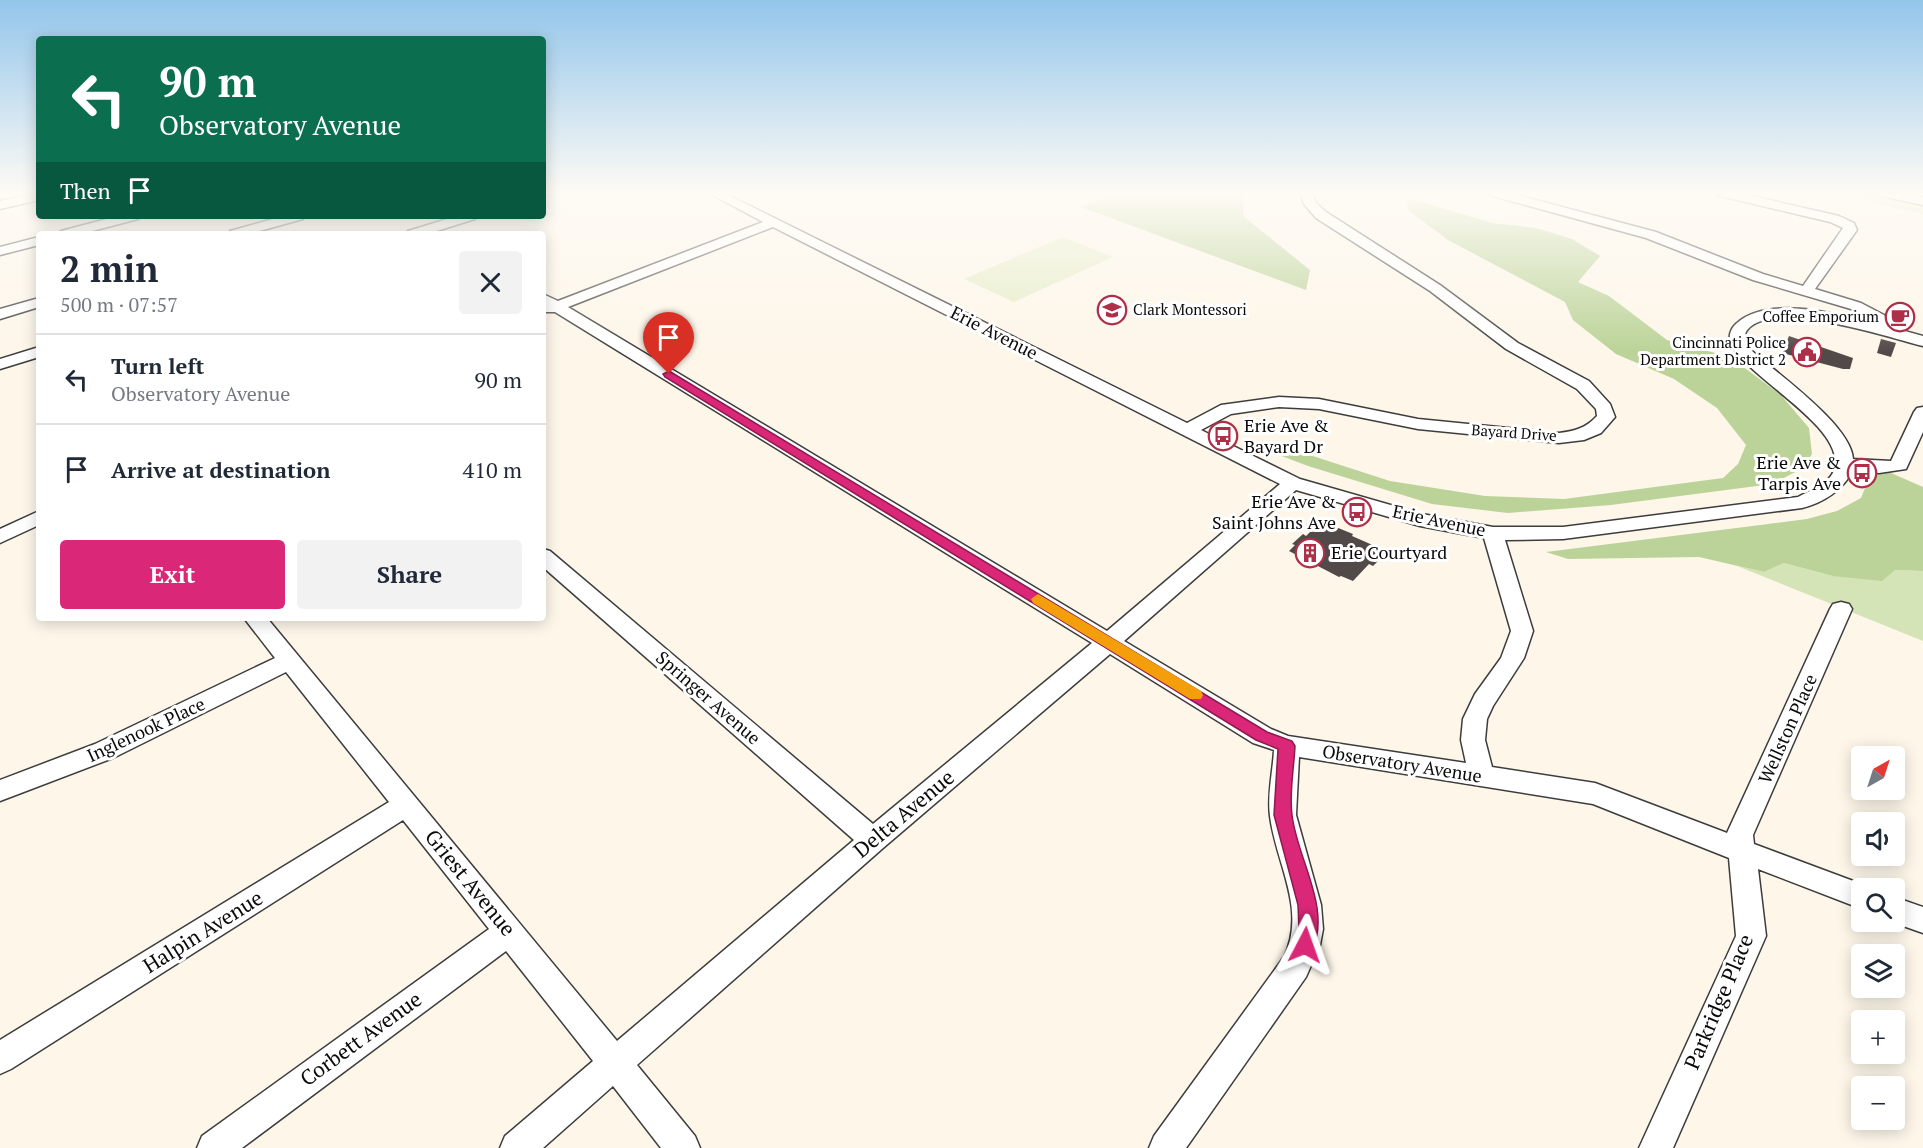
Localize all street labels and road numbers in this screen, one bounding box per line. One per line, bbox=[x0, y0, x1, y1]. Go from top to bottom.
street label: Erie Avenue bbox=[947, 300, 1042, 364]
street label: Bayard Drive bbox=[1471, 419, 1557, 445]
street label: Erie Avenue bbox=[1390, 498, 1488, 542]
street label: Springer Avenue bbox=[651, 645, 766, 749]
street label: Wellston Place bbox=[1752, 670, 1822, 787]
street label: Inglenook Place bbox=[83, 691, 208, 767]
street label: Observatory Avenue bbox=[1321, 739, 1484, 787]
street label: Delta Avenue bbox=[847, 763, 960, 864]
street label: Griest Avenue bbox=[419, 823, 522, 942]
street label: Halpin Avenue bbox=[137, 883, 268, 979]
street label: Parkridge Place bbox=[1677, 930, 1759, 1073]
street label: Corbett Avenue bbox=[294, 985, 427, 1092]

